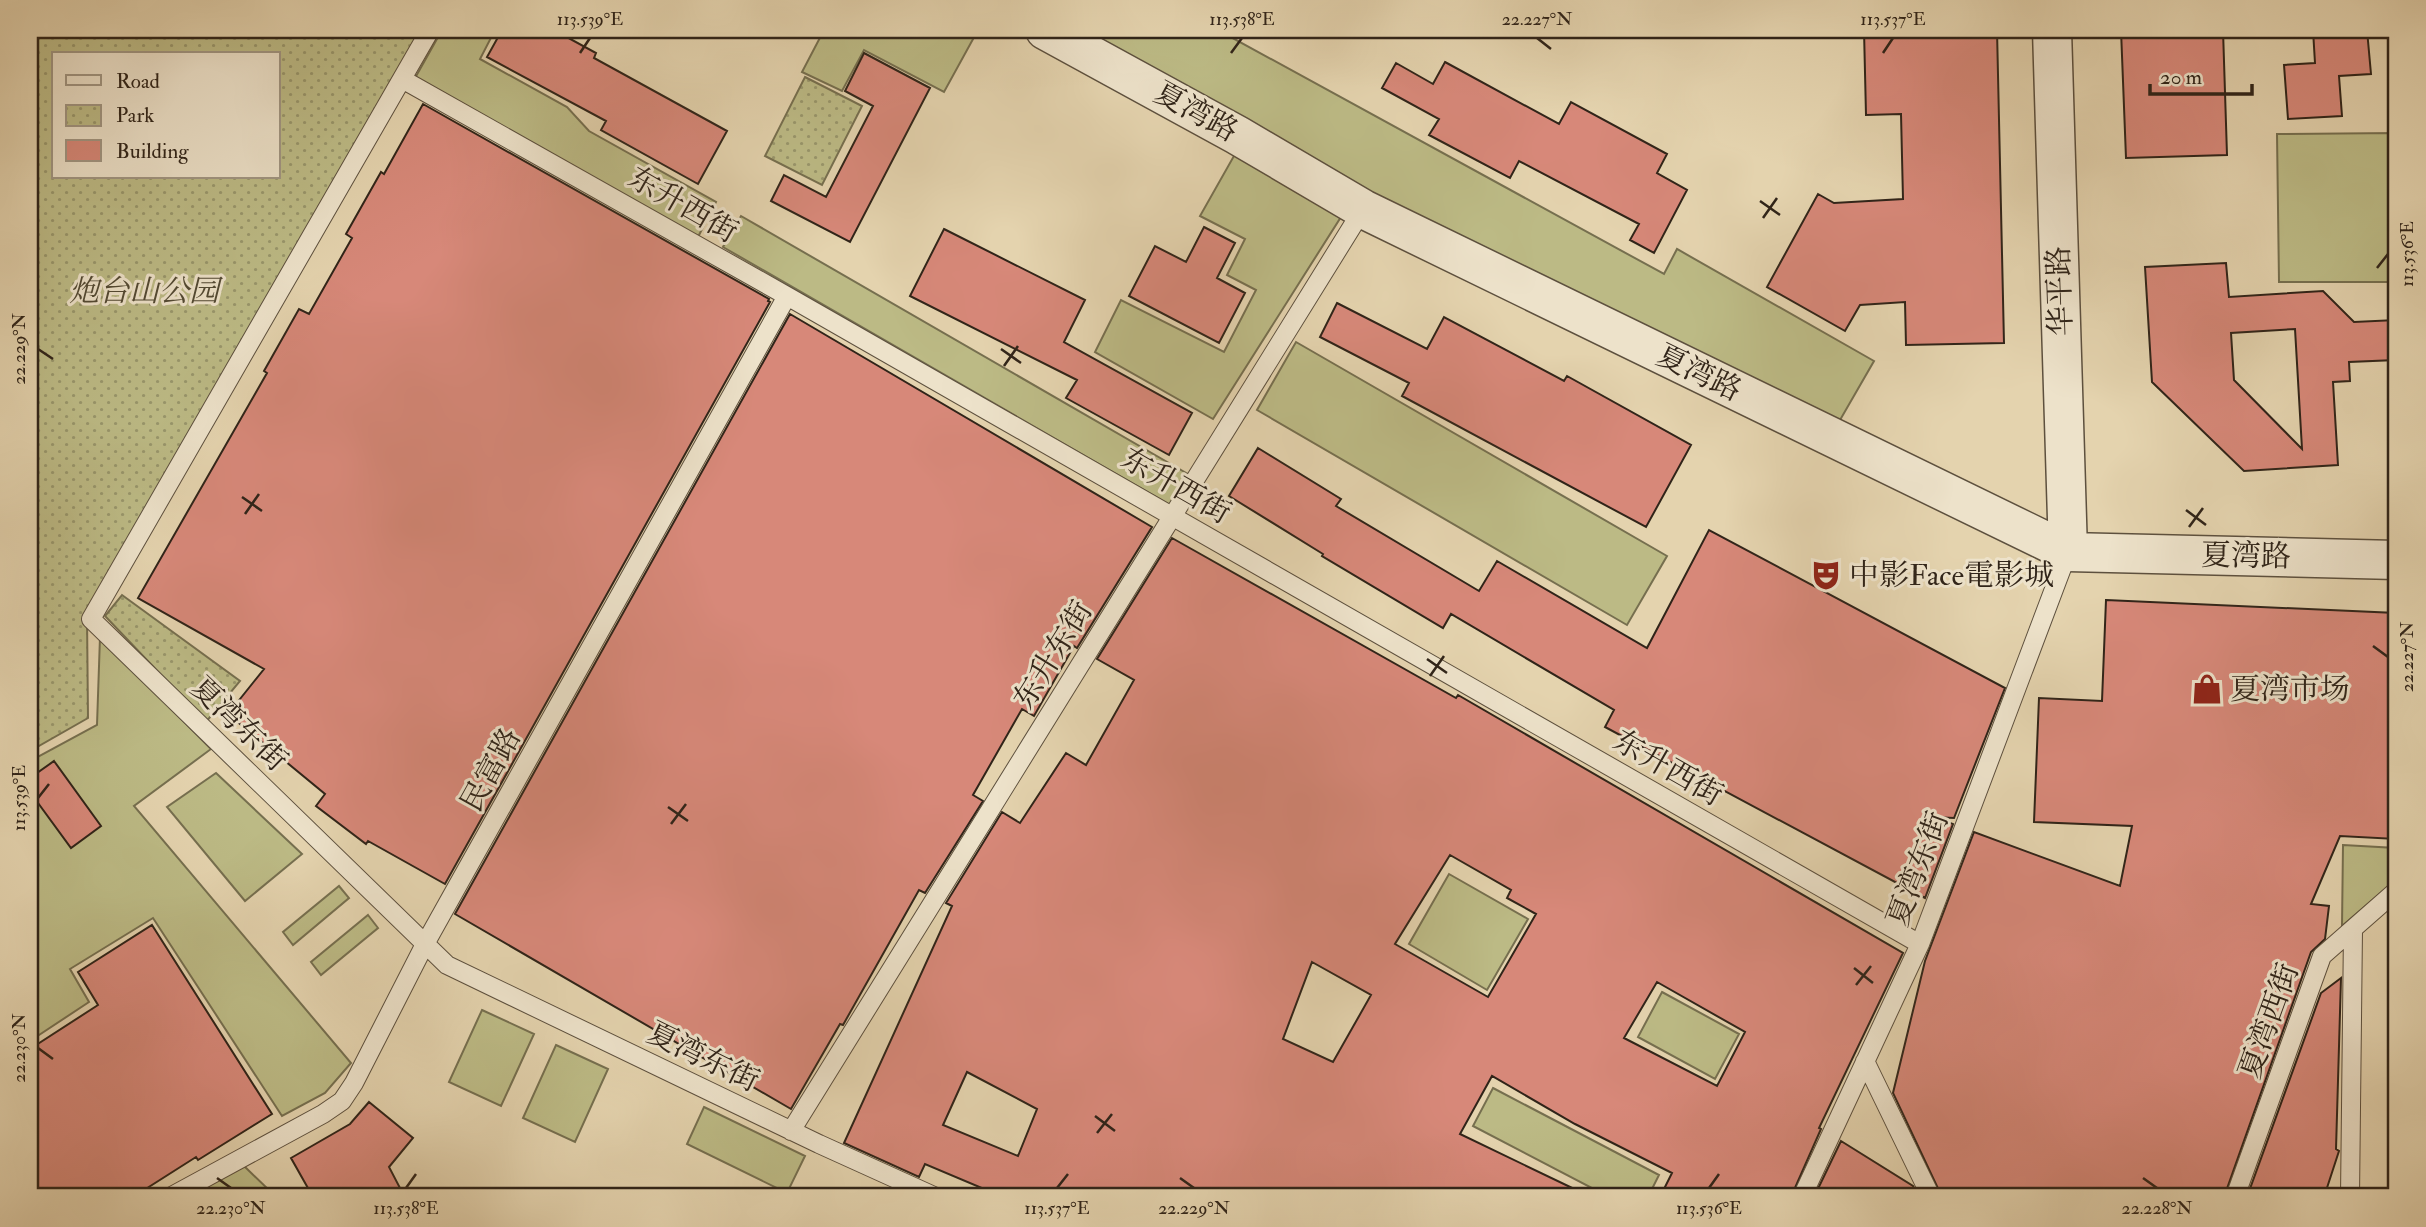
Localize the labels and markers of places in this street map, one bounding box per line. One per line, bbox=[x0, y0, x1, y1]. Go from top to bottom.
place label: 中影Face電影城 bbox=[1849, 557, 2054, 594]
theatre icon: 中影Face電影城 bbox=[1809, 558, 1843, 592]
place label: 夏湾市场 bbox=[2230, 671, 2350, 708]
shop icon: 夏湾市场 bbox=[2190, 672, 2224, 706]

